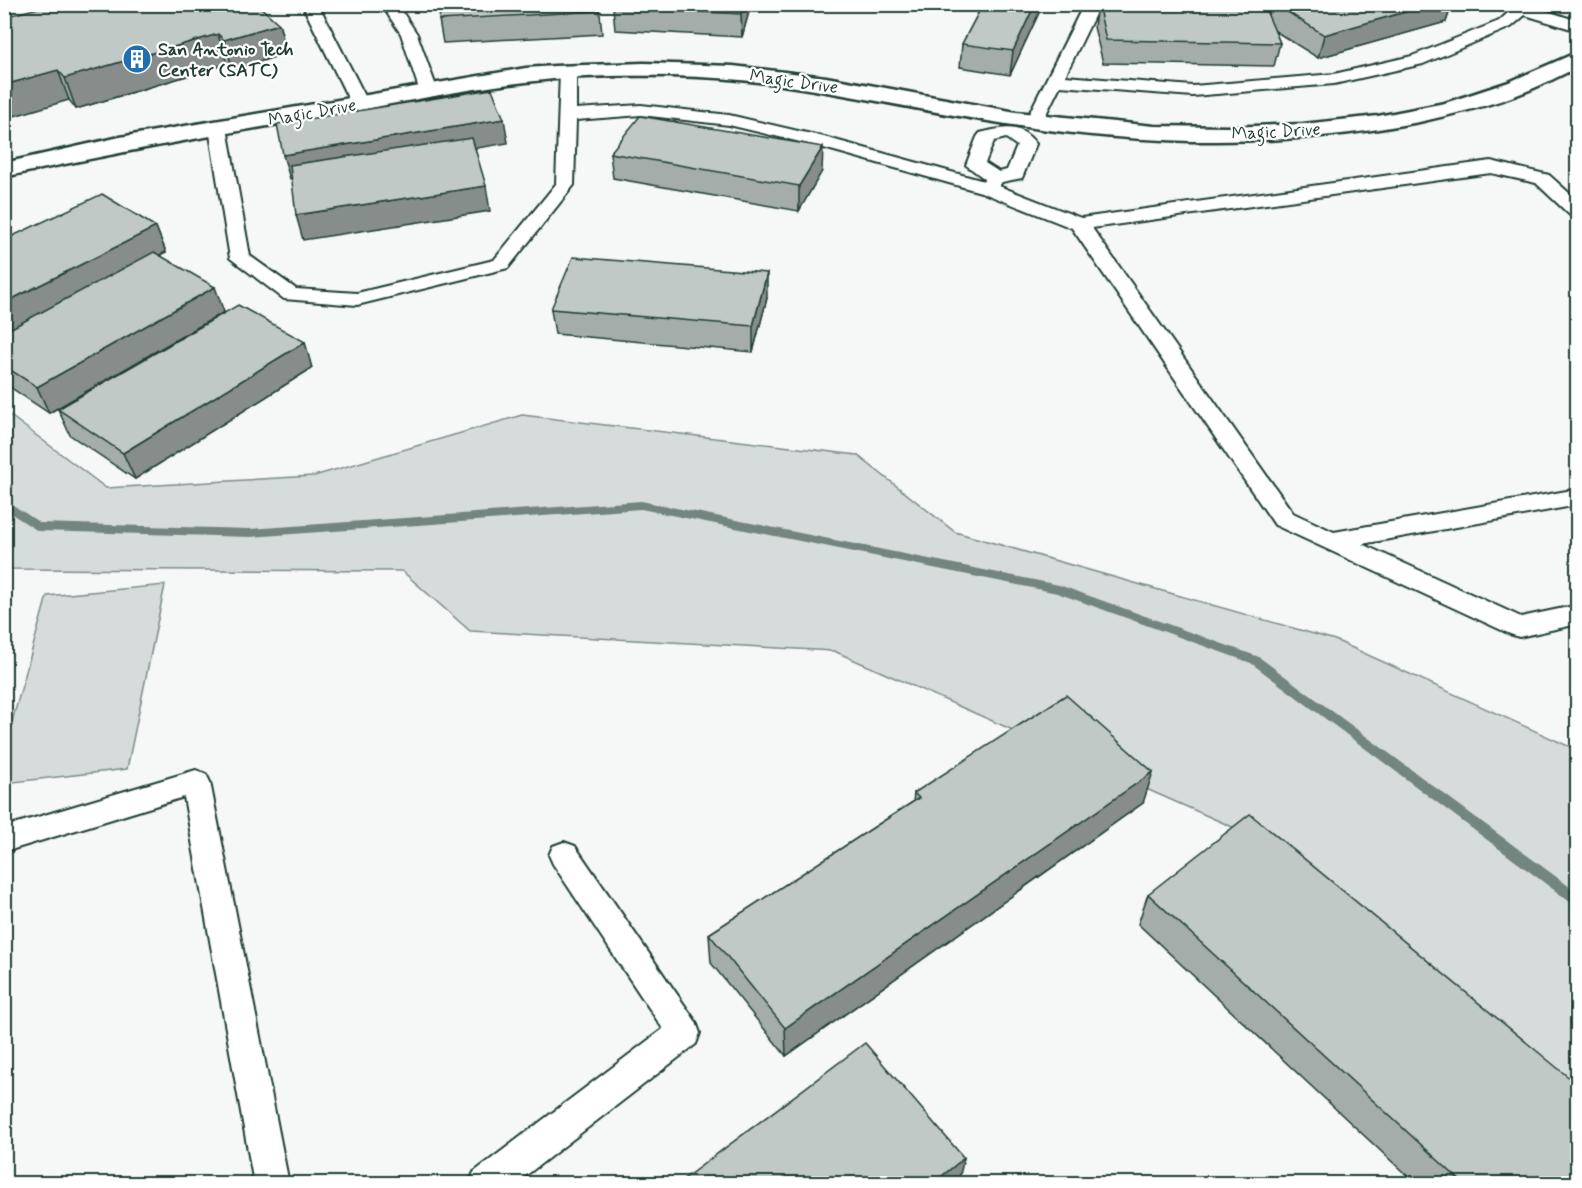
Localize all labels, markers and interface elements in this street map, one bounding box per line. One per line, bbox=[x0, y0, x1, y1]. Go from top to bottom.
place label: San Antonio Tech Center (SATC) bbox=[158, 38, 294, 83]
building icon: San Antonio Tech Center (SATC) bbox=[121, 43, 153, 75]
street label: Magic Drive bbox=[748, 64, 840, 102]
street label: Magic Drive bbox=[266, 93, 359, 135]
street label: Magic Drive bbox=[1231, 118, 1321, 148]

